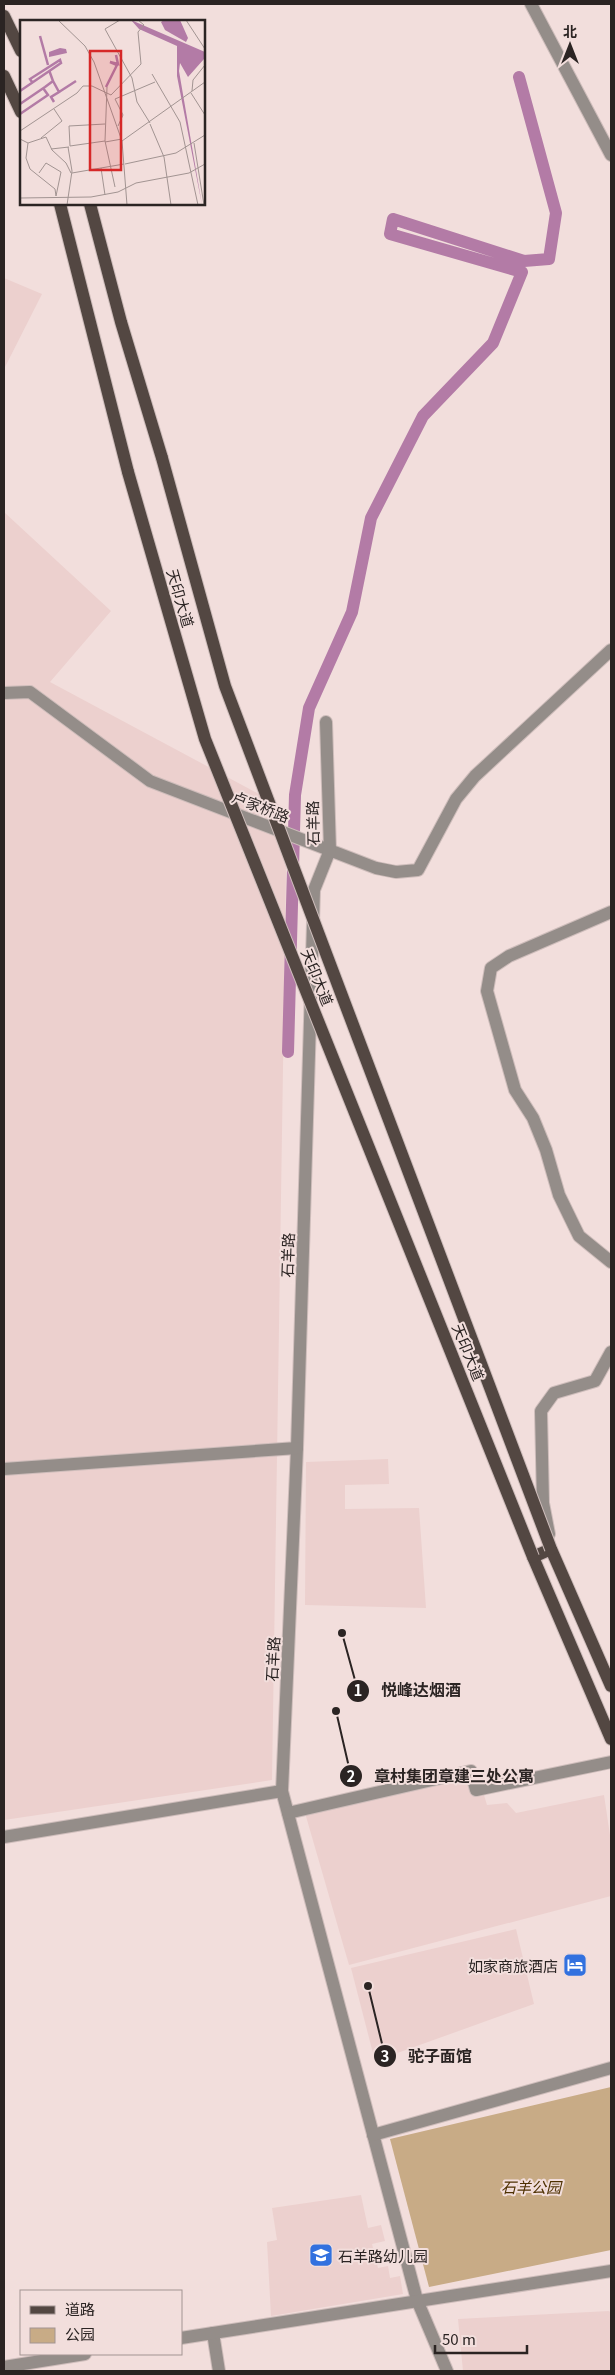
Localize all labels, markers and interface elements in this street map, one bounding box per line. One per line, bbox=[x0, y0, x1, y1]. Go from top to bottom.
inset map bbox=[20, 20, 205, 205]
north arrow bbox=[545, 20, 595, 70]
text: 北 bbox=[563, 21, 577, 41]
street label: 天印大道 bbox=[163, 566, 199, 630]
street label: 卢家桥路 bbox=[229, 785, 293, 827]
street label: 石羊路 bbox=[301, 800, 323, 846]
street label: 天印大道 bbox=[297, 945, 339, 1009]
street label: 石羊路 bbox=[276, 1232, 298, 1278]
street label: 天印大道 bbox=[448, 1320, 490, 1384]
street label: 石羊路 bbox=[260, 1636, 284, 1682]
callout: 悦峰达烟酒 bbox=[346, 1675, 471, 1706]
text: 悦峰达烟酒 bbox=[381, 1677, 461, 1701]
text: 1 bbox=[354, 1679, 362, 1700]
callout: 章村集团章建三处公寓 bbox=[339, 1761, 544, 1792]
text: 章村集团章建三处公寓 bbox=[374, 1763, 534, 1787]
text: 2 bbox=[347, 1765, 356, 1786]
hotel icon: 如家商旅酒店 bbox=[562, 1952, 588, 1978]
place label: 如家商旅酒店 bbox=[468, 1955, 558, 1976]
callout: 驼子面馆 bbox=[373, 2041, 482, 2072]
text: 驼子面馆 bbox=[408, 2043, 472, 2067]
text: 3 bbox=[381, 2045, 390, 2066]
park label: 石羊公园 bbox=[501, 2176, 563, 2197]
school or university icon: 石羊路幼儿园 bbox=[308, 2242, 334, 2268]
place label: 石羊路幼儿园 bbox=[338, 2245, 428, 2266]
legend bbox=[20, 2290, 182, 2355]
text: 道路 bbox=[65, 2298, 95, 2319]
scale bar bbox=[435, 2322, 528, 2354]
text: 公园 bbox=[65, 2323, 95, 2344]
text: 50 m bbox=[442, 2328, 476, 2349]

